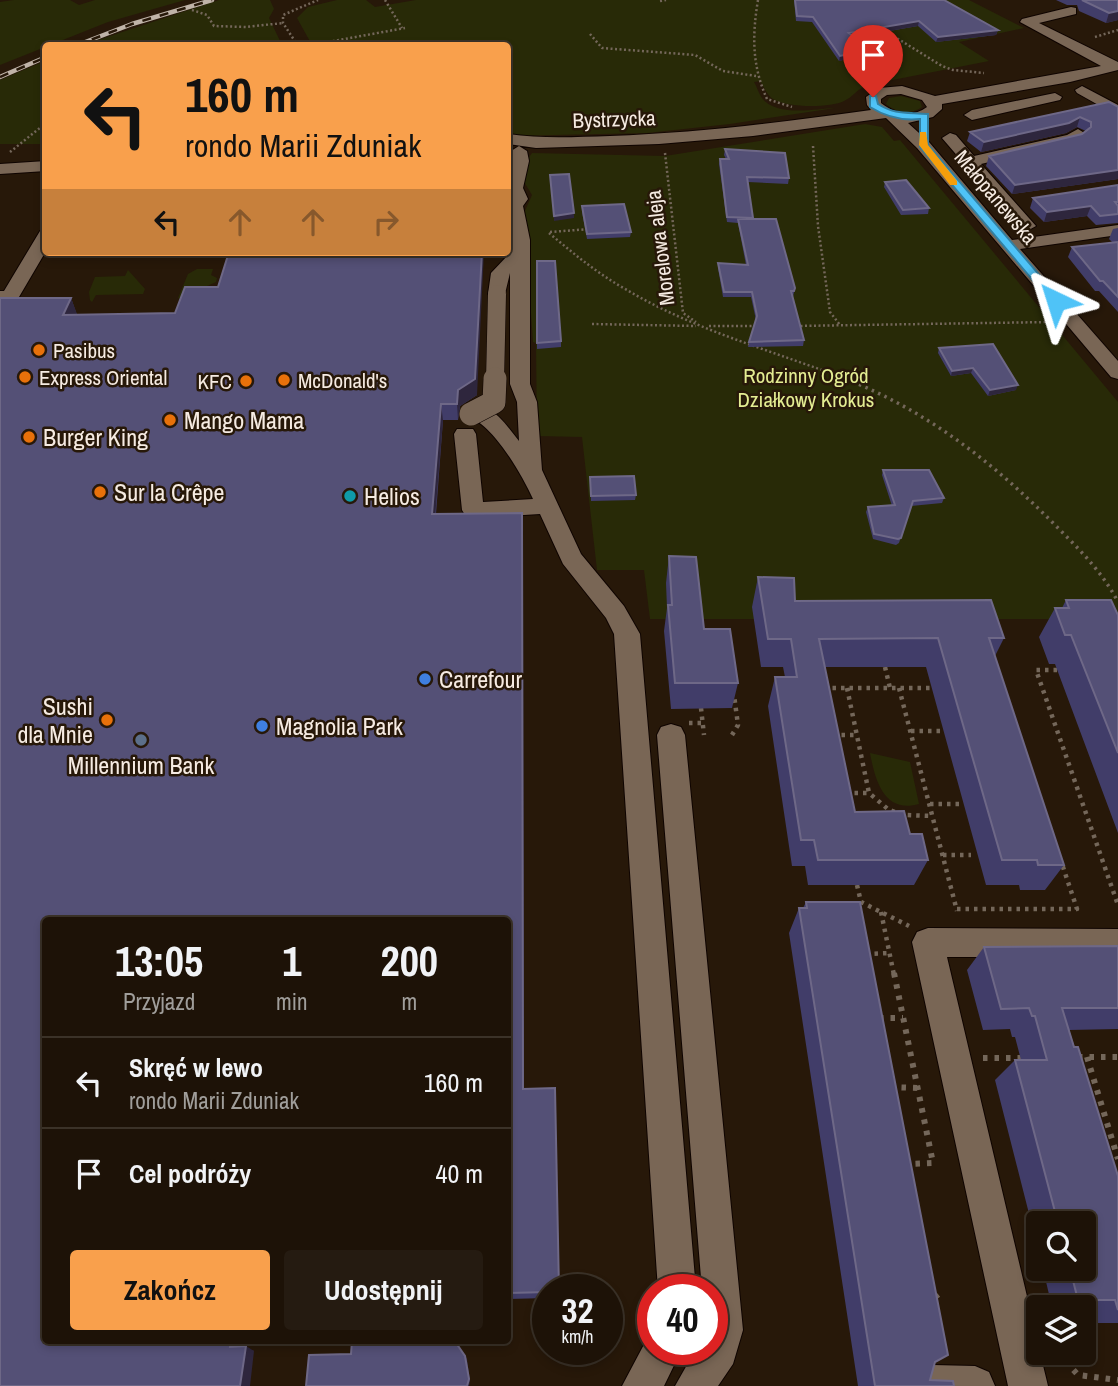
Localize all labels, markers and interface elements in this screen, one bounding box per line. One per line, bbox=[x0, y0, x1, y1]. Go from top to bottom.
pin bbox=[843, 25, 903, 97]
icon: arrive bbox=[854, 36, 892, 74]
text: 160 m bbox=[185, 61, 299, 127]
icon: left bbox=[70, 70, 161, 161]
street label: Bystrzycka bbox=[572, 103, 657, 135]
text: rondo Marii Zduniak bbox=[185, 124, 421, 167]
street label: Małopanewska bbox=[948, 144, 1044, 251]
street label: Morelowa aleja bbox=[639, 188, 681, 307]
icon: left bbox=[148, 203, 186, 241]
icon: ahead bbox=[221, 203, 259, 241]
icon: ahead bbox=[294, 203, 332, 241]
icon: right bbox=[367, 203, 405, 241]
position arrow bbox=[1019, 264, 1093, 338]
place label: Pasibus bbox=[53, 336, 115, 365]
marker: Pasibus bbox=[31, 342, 47, 358]
park label: Rodzinny Ogród Działkowy Krokus bbox=[738, 361, 874, 414]
place label: Express Oriental bbox=[39, 363, 167, 392]
place label: McDonald's bbox=[298, 366, 387, 395]
place label: KFC bbox=[198, 367, 232, 396]
marker: Express Oriental bbox=[17, 369, 33, 385]
marker: McDonald's bbox=[276, 372, 292, 388]
marker: KFC bbox=[238, 373, 254, 389]
place label: Mango Mama bbox=[184, 404, 304, 436]
marker: Mango Mama bbox=[162, 412, 178, 428]
place label: Burger King bbox=[43, 421, 148, 453]
marker: Burger King bbox=[21, 429, 37, 445]
place label: Sur la Crêpe bbox=[114, 476, 224, 508]
place label: Helios bbox=[364, 480, 420, 512]
marker: Sur la Crêpe bbox=[92, 484, 108, 500]
marker: Helios bbox=[342, 488, 358, 504]
place label: Carrefour bbox=[439, 663, 523, 695]
marker: Carrefour bbox=[417, 671, 433, 687]
place label: Sushi dla Mnie bbox=[18, 690, 93, 750]
place label: Magnolia Park bbox=[276, 710, 403, 742]
marker: Sushi dla Mnie bbox=[99, 712, 115, 728]
marker: Magnolia Park bbox=[254, 718, 270, 734]
marker: Millennium Bank bbox=[133, 732, 149, 748]
place label: Millennium Bank bbox=[68, 749, 214, 781]
text: 13:05 bbox=[115, 933, 203, 989]
text: 1 bbox=[282, 933, 301, 989]
text: 200 bbox=[381, 933, 438, 989]
text: Przyjazd bbox=[123, 986, 195, 1017]
text: min bbox=[276, 986, 308, 1017]
text: m bbox=[401, 986, 417, 1017]
text: Skręć w lewo bbox=[129, 1050, 263, 1085]
icon: left bbox=[70, 1064, 108, 1102]
text: 160 m bbox=[424, 1065, 483, 1100]
text: rondo Marii Zduniak bbox=[129, 1085, 299, 1116]
icon: arrive bbox=[70, 1155, 108, 1193]
text: Cel podróży bbox=[129, 1156, 251, 1191]
text: 40 m bbox=[436, 1156, 483, 1191]
map controls bbox=[1026, 1211, 1096, 1365]
button: search bbox=[1026, 1211, 1096, 1281]
button: Zakończ bbox=[70, 1250, 270, 1330]
button: Udostępnij bbox=[284, 1250, 483, 1330]
speed limit sign: 40 bbox=[637, 1274, 728, 1365]
text: 32 bbox=[562, 1287, 593, 1334]
button: layers bbox=[1026, 1295, 1096, 1365]
text: km/h bbox=[562, 1324, 594, 1349]

